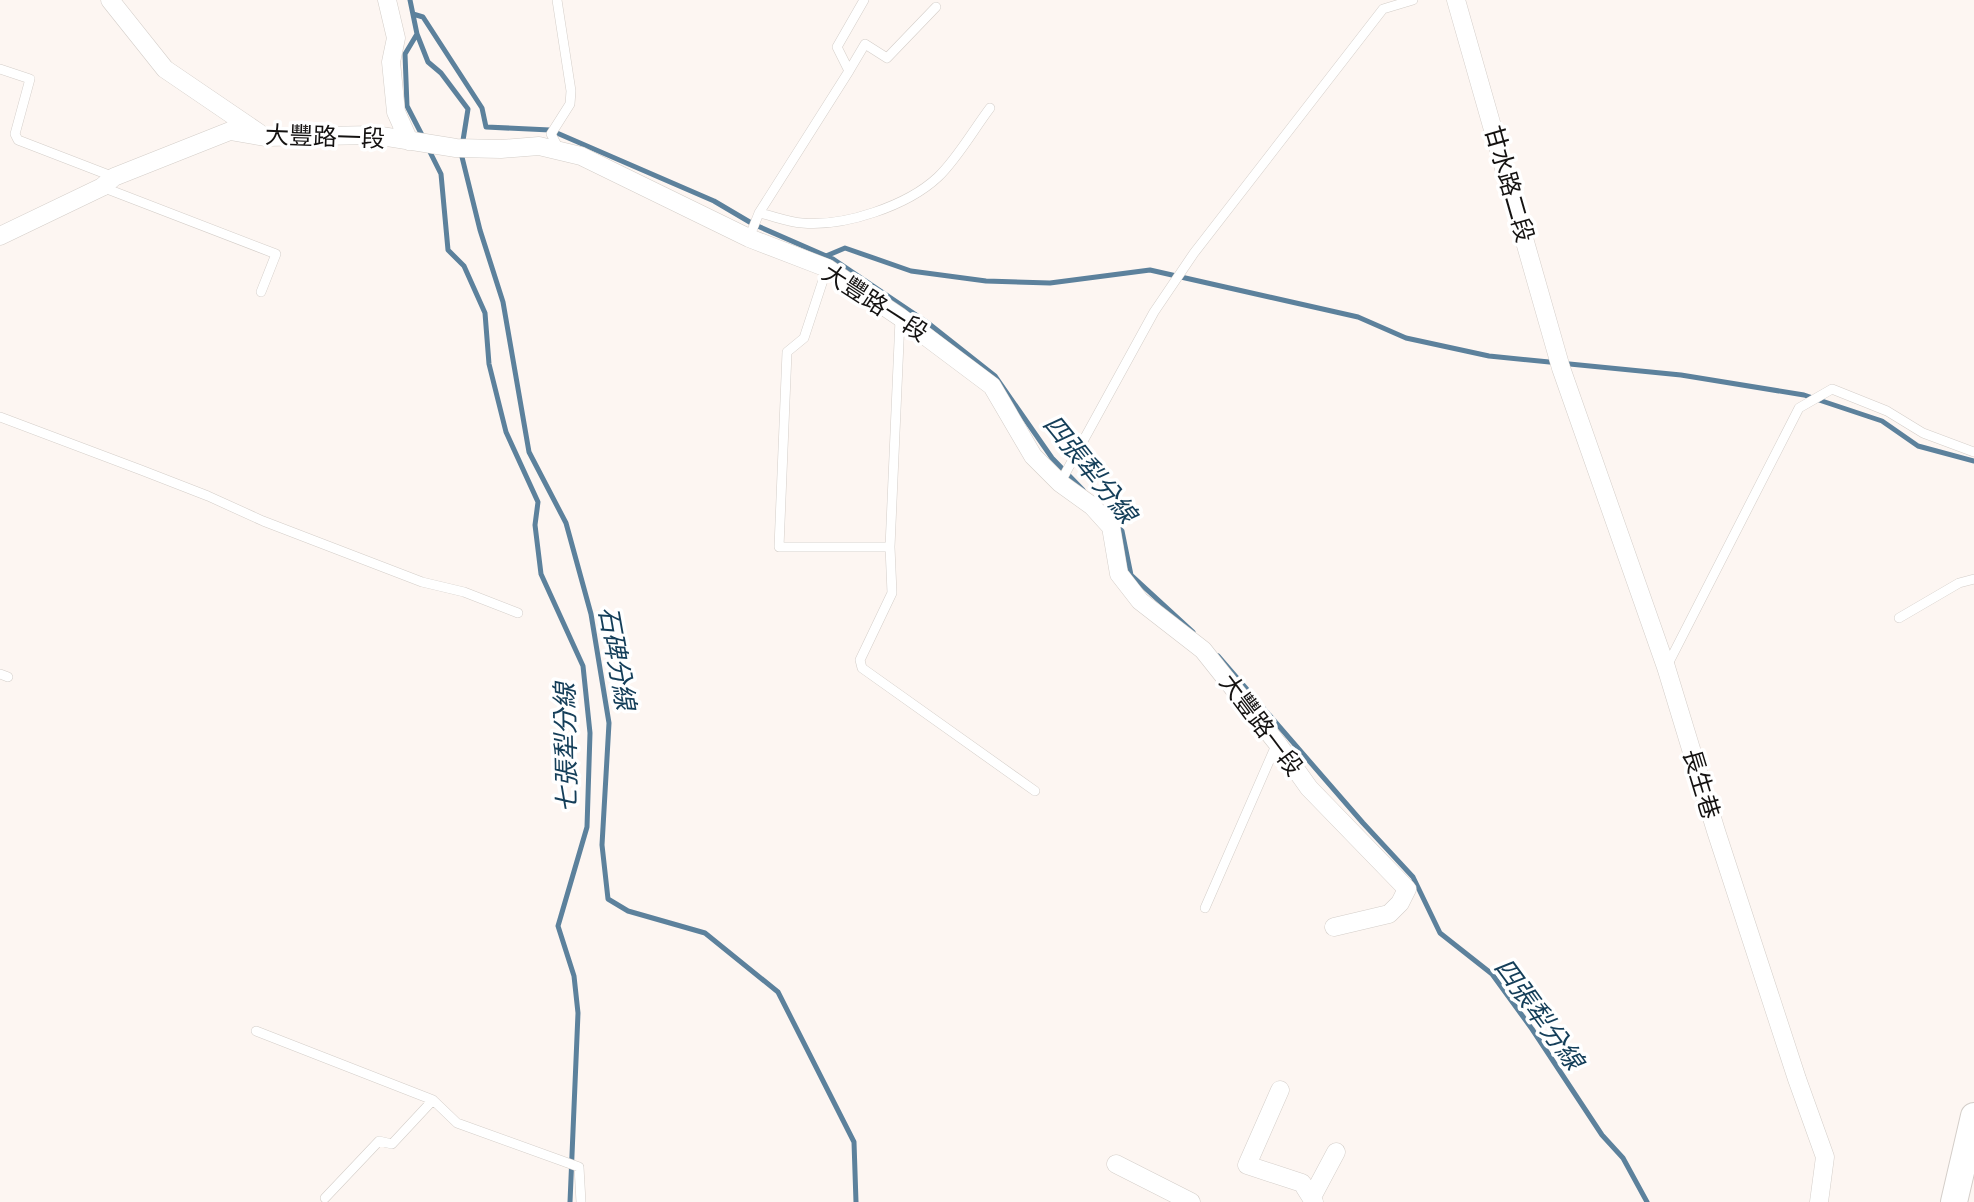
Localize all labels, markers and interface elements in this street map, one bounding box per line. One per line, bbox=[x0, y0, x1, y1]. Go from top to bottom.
street label: 大豐路一段 bbox=[264, 117, 386, 156]
street label: 甘水路二段 bbox=[1476, 121, 1543, 246]
street label: 大豐路一段 bbox=[815, 255, 935, 350]
water label: 四張犁分線 bbox=[1034, 407, 1148, 534]
water label: 石碑分線 bbox=[589, 603, 645, 715]
street label: 大豐路一段 bbox=[1211, 666, 1311, 783]
water label: 七張犁分線 bbox=[546, 680, 586, 813]
street label: 長生巷 bbox=[1674, 744, 1729, 823]
water label: 四張犁分線 bbox=[1485, 950, 1594, 1080]

